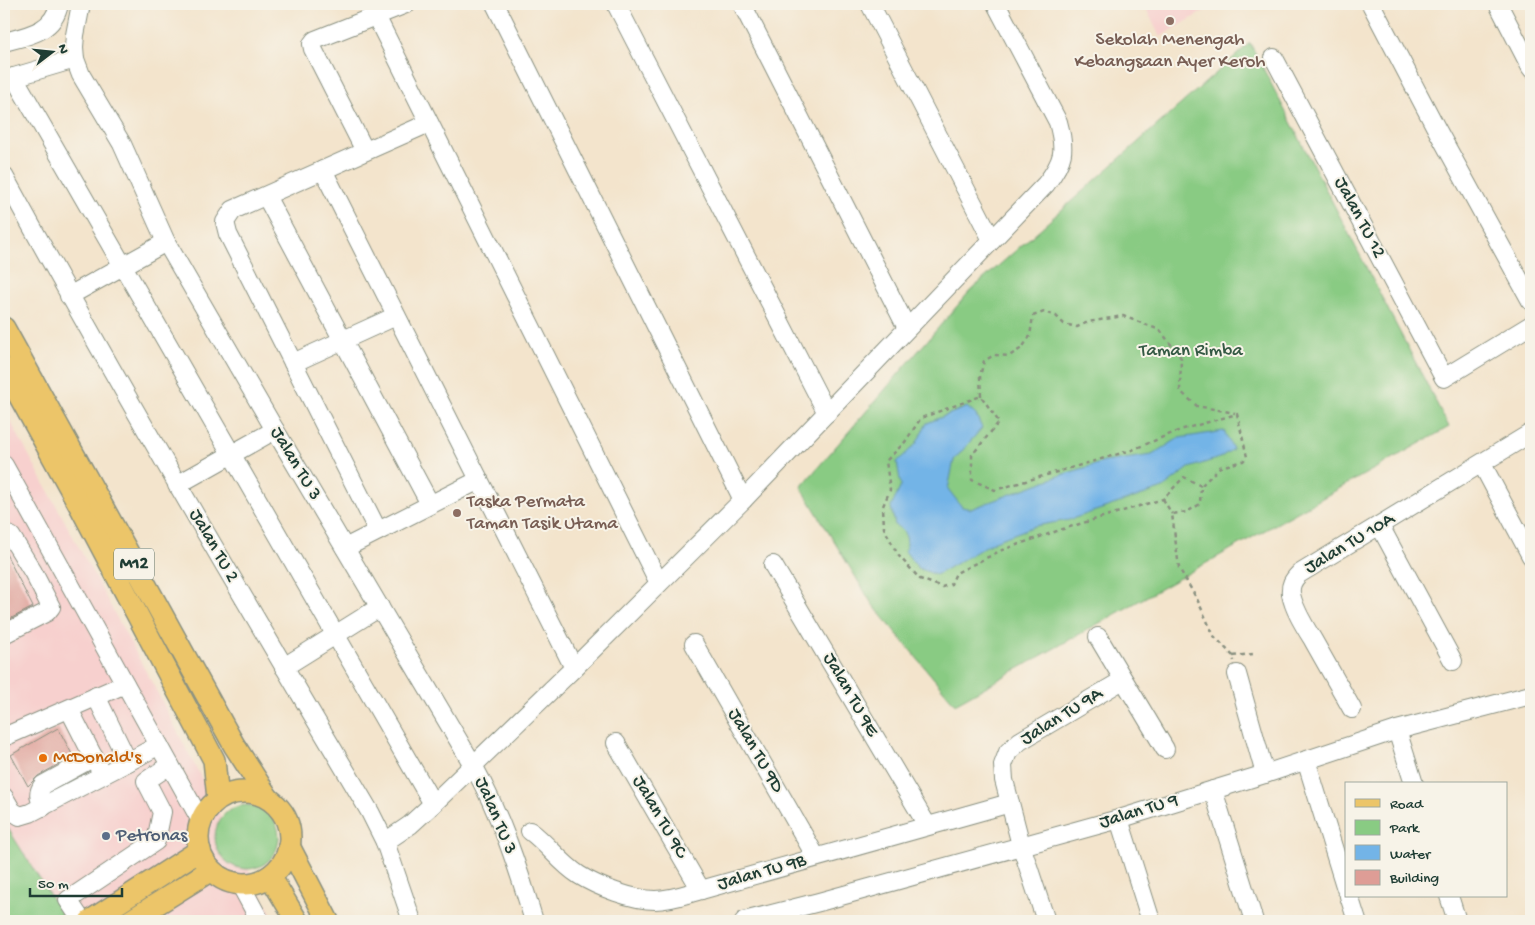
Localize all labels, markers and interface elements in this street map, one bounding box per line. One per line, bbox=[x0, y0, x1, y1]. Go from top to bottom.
marker: Sekolah Menengah Kebangsaan Ayer Keroh bbox=[1164, 15, 1176, 27]
north arrow bbox=[28, 28, 78, 78]
place label: Sekolah Menengah Kebangsaan Ayer Keroh bbox=[1075, 29, 1265, 74]
text: N bbox=[53, 42, 72, 56]
street label: Jalan TU 12 bbox=[1328, 173, 1390, 263]
park label: Taman Rimba bbox=[1138, 340, 1244, 363]
street label: Jalan TU 3 bbox=[264, 423, 326, 505]
place label: Taska Permata Taman Tasik Utama bbox=[466, 491, 619, 536]
street label: Jalan TU 2 bbox=[183, 505, 243, 587]
marker: Taska Permata Taman Tasik Utama bbox=[451, 507, 463, 519]
street label: Jalan TU 10A bbox=[1301, 507, 1401, 580]
road number: M12 bbox=[114, 548, 154, 580]
street label: Jalan TU 9E bbox=[817, 649, 884, 742]
street label: Jalan TU 9A bbox=[1017, 682, 1109, 751]
street label: Jalan TU 9D bbox=[722, 705, 789, 798]
place label: McDonald's bbox=[53, 747, 143, 770]
marker: McDonald's bbox=[37, 752, 49, 764]
street label: Jalan TU 9C bbox=[626, 772, 693, 864]
street label: Jalan TU 3 bbox=[468, 774, 522, 858]
legend bbox=[1345, 782, 1508, 898]
street label: Jalan TU 9 bbox=[1097, 789, 1182, 835]
text: Road bbox=[1390, 796, 1424, 814]
text: Park bbox=[1389, 820, 1420, 838]
place label: Petronas bbox=[115, 825, 188, 848]
marker: Petronas bbox=[100, 830, 112, 842]
text: Water bbox=[1390, 846, 1432, 864]
street label: Jalan TU 9B bbox=[715, 849, 810, 897]
scale bar bbox=[30, 865, 122, 897]
text: Building bbox=[1389, 870, 1439, 888]
text: 50 m bbox=[38, 876, 69, 894]

